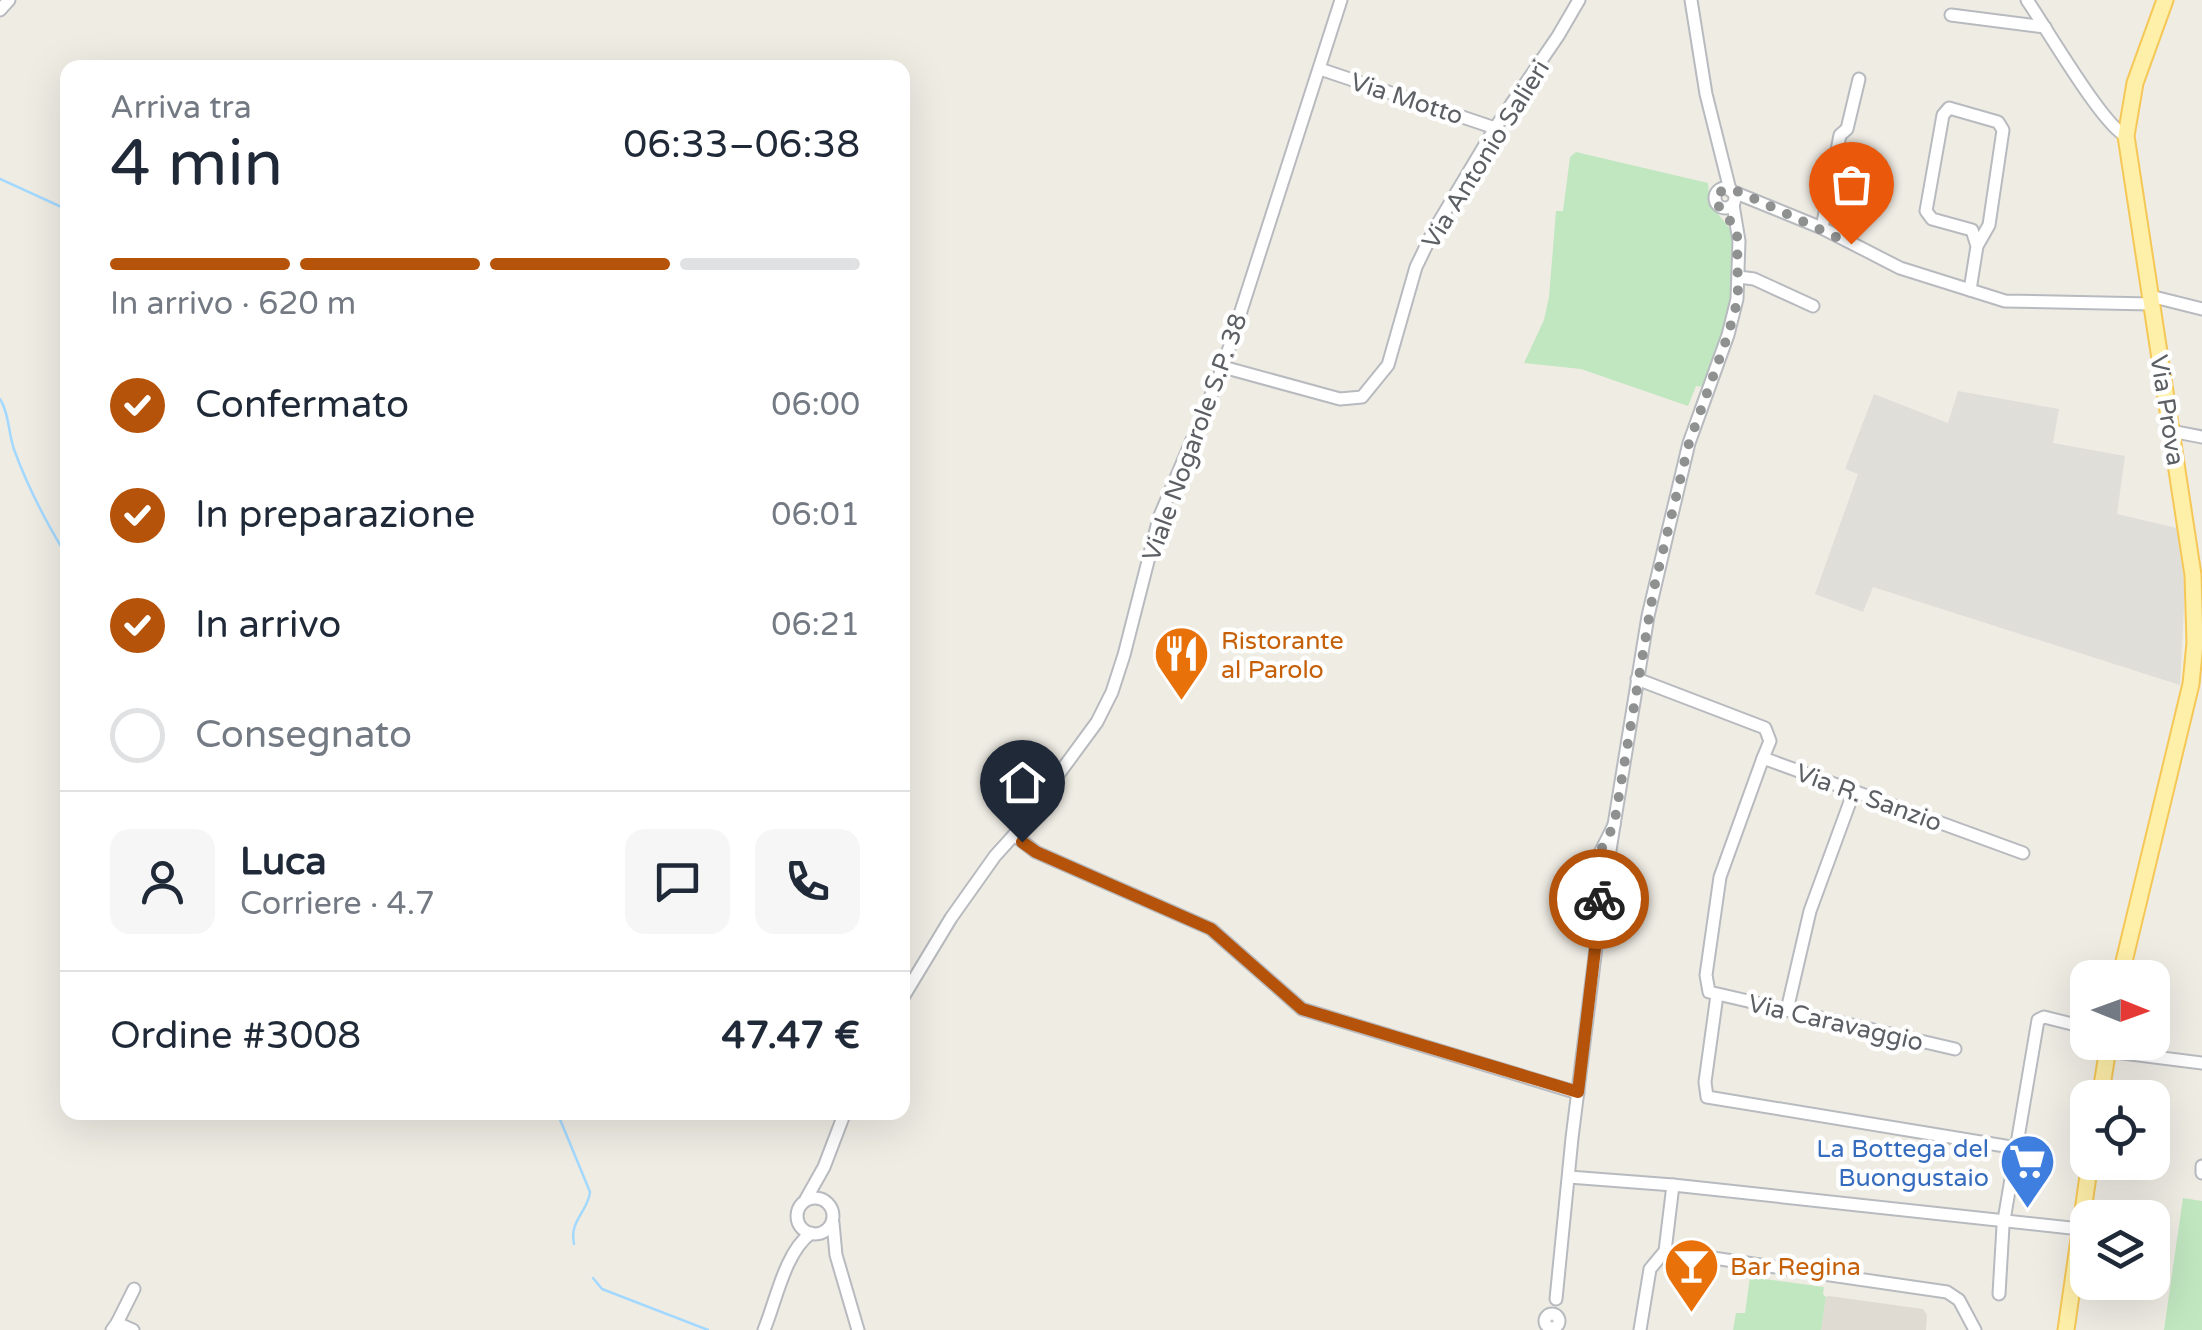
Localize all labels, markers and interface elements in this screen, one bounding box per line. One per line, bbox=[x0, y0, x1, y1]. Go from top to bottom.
street label: Via Antonio Salieri bbox=[1416, 55, 1556, 254]
street label: Via Motto bbox=[1346, 67, 1467, 131]
text: Arriva tra bbox=[110, 89, 252, 127]
text: 06:33–06:38 bbox=[623, 122, 860, 168]
text: 4 min bbox=[110, 125, 283, 204]
pin bbox=[1809, 142, 1894, 245]
icon: bag bbox=[1824, 157, 1879, 212]
text: In arrivo · 620 m bbox=[110, 285, 356, 323]
street label: Viale Nogarole S.P. 38 bbox=[1136, 309, 1254, 565]
street label: Via Prova bbox=[2143, 353, 2191, 468]
icon: check bbox=[110, 378, 165, 433]
text: Confermato bbox=[195, 382, 409, 428]
text: 06:00 bbox=[771, 386, 860, 424]
icon: check bbox=[110, 488, 165, 543]
text: In preparazione bbox=[195, 492, 475, 538]
text: 06:01 bbox=[771, 496, 860, 534]
icon: check bbox=[110, 598, 165, 653]
text: In arrivo bbox=[195, 602, 341, 648]
text: 06:21 bbox=[771, 606, 860, 644]
restaurant icon: Ristorante al Parolo bbox=[1152, 624, 1212, 703]
place label: Ristorante al Parolo bbox=[1221, 626, 1344, 685]
text: Consegnato bbox=[195, 712, 412, 758]
pin bbox=[980, 740, 1065, 843]
icon: home bbox=[995, 755, 1050, 810]
street label: Via R. Sanzio bbox=[1792, 758, 1946, 838]
button: person bbox=[110, 829, 215, 934]
button: chat bbox=[625, 829, 730, 934]
button: phone bbox=[755, 829, 860, 934]
text: Luca bbox=[240, 839, 327, 885]
courier bbox=[1549, 849, 1649, 949]
icon: bike bbox=[1572, 872, 1627, 927]
text: Corriere · 4.7 bbox=[240, 885, 435, 923]
north arrow bbox=[2070, 960, 2170, 1060]
map controls bbox=[2070, 960, 2170, 1300]
street label: Via Caravaggio bbox=[1745, 988, 1926, 1058]
text: Ordine #3008 bbox=[110, 1013, 361, 1059]
text: 47.47 € bbox=[722, 1013, 860, 1059]
button: locate bbox=[2070, 1080, 2170, 1180]
supermarket icon: La Bottega del Buongustaio bbox=[1998, 1132, 2058, 1211]
place label: La Bottega del Buongustaio bbox=[1816, 1134, 1989, 1193]
button: layers bbox=[2070, 1200, 2170, 1300]
bar icon: Bar Regina bbox=[1661, 1236, 1721, 1315]
place label: Bar Regina bbox=[1730, 1252, 1861, 1282]

